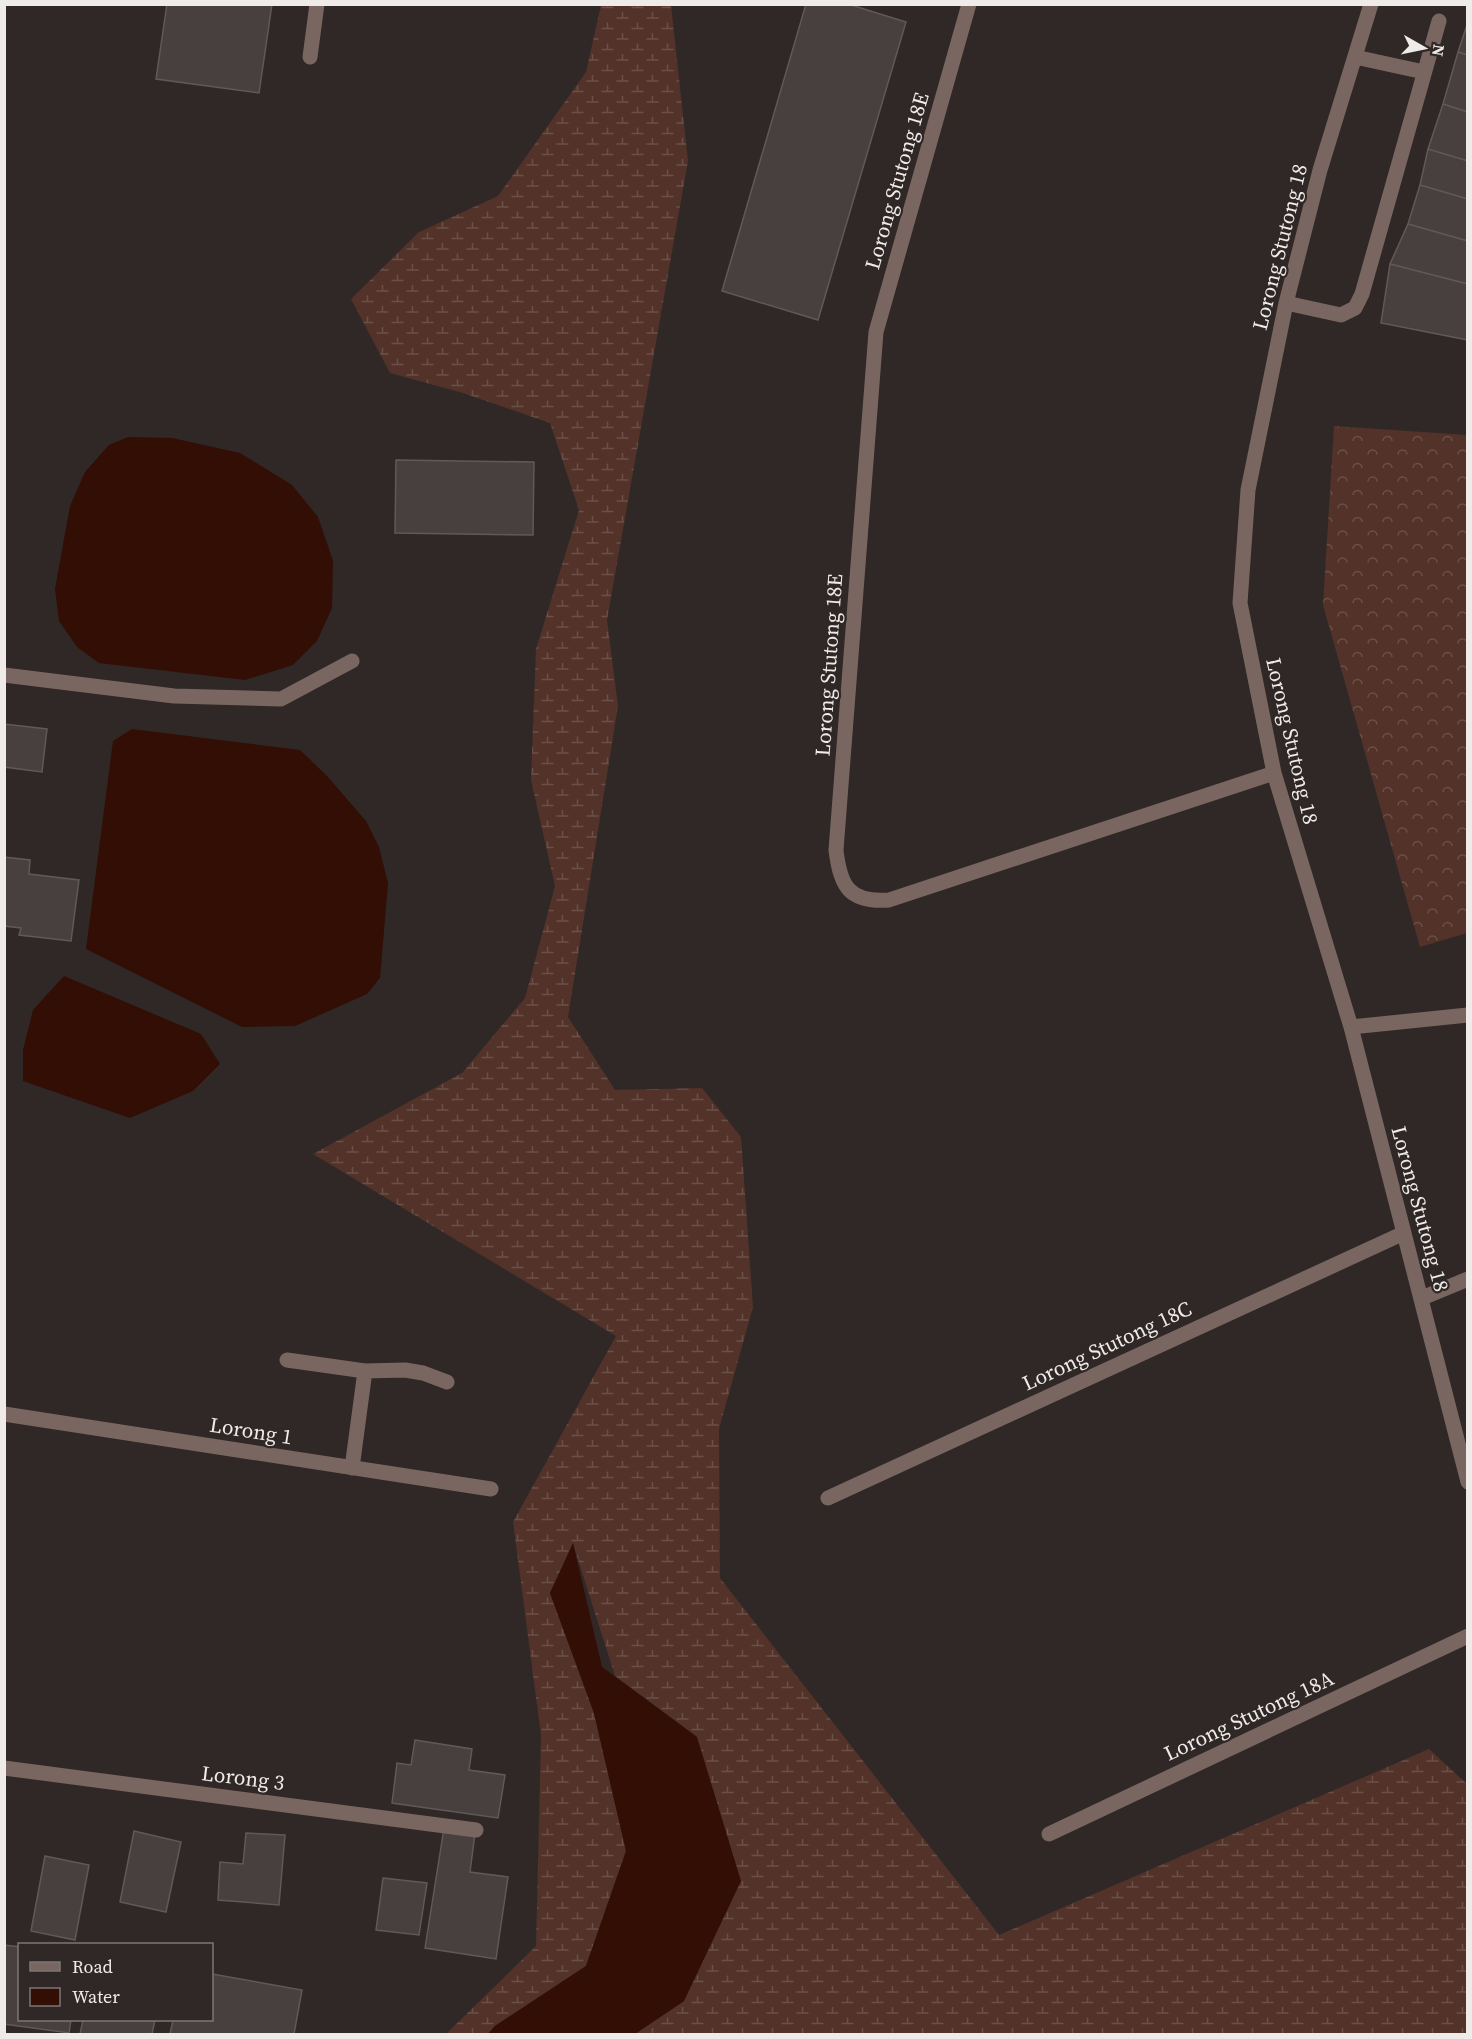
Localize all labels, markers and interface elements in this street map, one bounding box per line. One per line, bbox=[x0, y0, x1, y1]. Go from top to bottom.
north arrow bbox=[1394, 18, 1454, 78]
text: N bbox=[1427, 43, 1451, 58]
street label: Lorong Stutong 18E bbox=[857, 89, 936, 273]
street label: Lorong Stutong 18 bbox=[1245, 161, 1314, 333]
street label: Lorong Stutong 18E bbox=[808, 573, 849, 757]
street label: Lorong Stutong 18 bbox=[1259, 655, 1326, 827]
street label: Lorong Stutong 18 bbox=[1384, 1123, 1457, 1295]
street label: Lorong Stutong 18C bbox=[1018, 1294, 1196, 1397]
street label: Lorong 1 bbox=[208, 1410, 294, 1451]
street label: Lorong Stutong 18A bbox=[1159, 1663, 1338, 1768]
street label: Lorong 3 bbox=[200, 1758, 286, 1797]
legend bbox=[18, 1943, 213, 2021]
text: Road bbox=[72, 1954, 113, 1979]
text: Water bbox=[72, 1984, 120, 2009]

